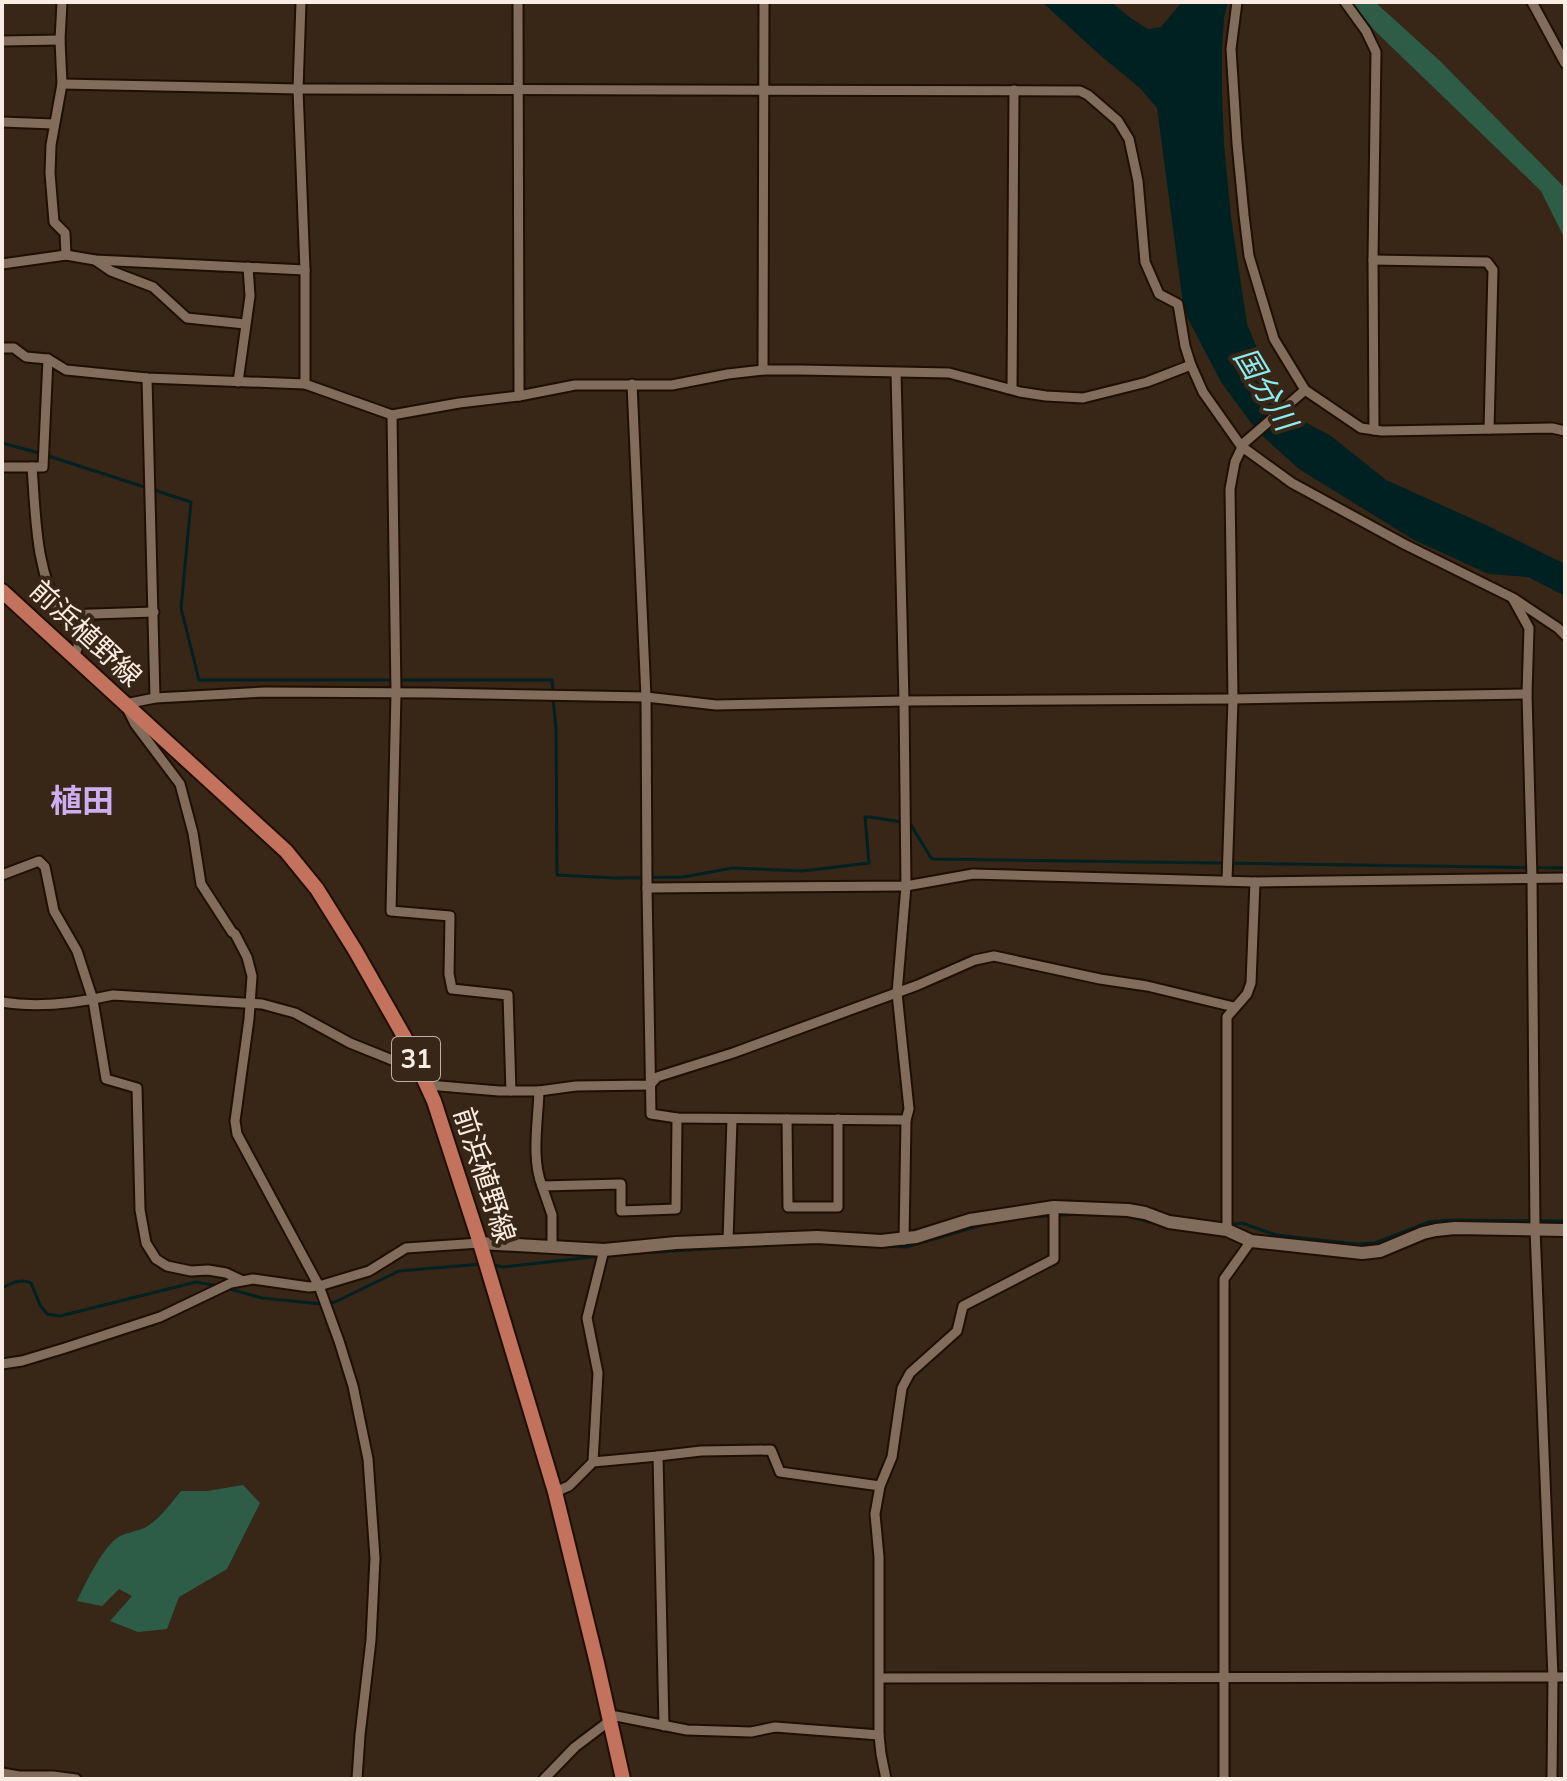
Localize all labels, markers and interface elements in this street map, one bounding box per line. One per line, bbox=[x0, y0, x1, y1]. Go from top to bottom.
water label: 国分川 bbox=[1226, 340, 1307, 439]
street label: 前浜植野線 bbox=[23, 572, 149, 693]
district label: 植田 bbox=[50, 780, 114, 820]
road number: 31 bbox=[392, 1037, 440, 1081]
street label: 前浜植野線 bbox=[447, 1103, 524, 1247]

